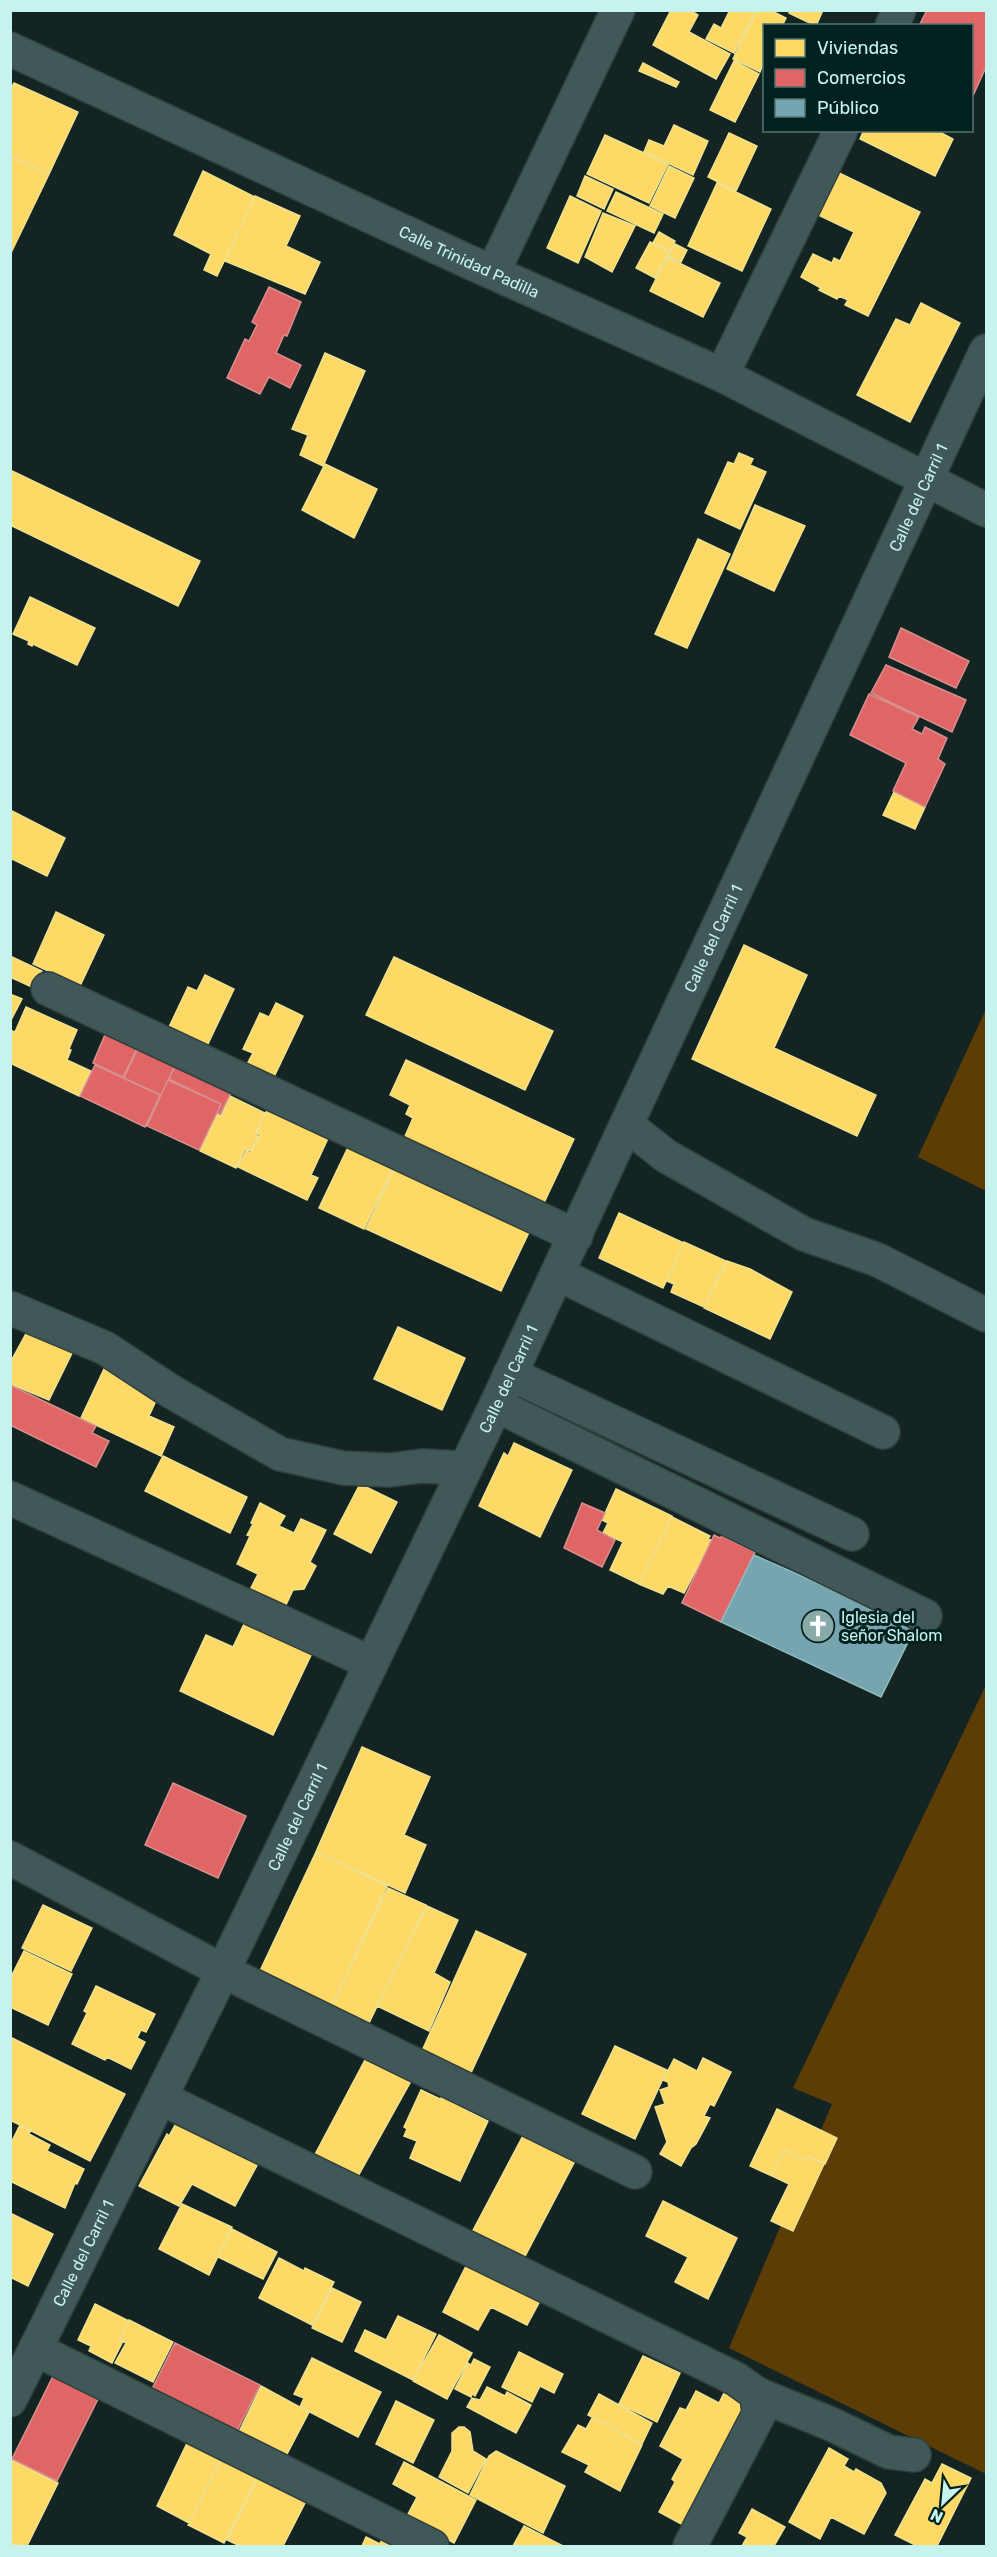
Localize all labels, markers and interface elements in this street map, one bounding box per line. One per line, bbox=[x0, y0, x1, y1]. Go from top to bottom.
legend bbox=[763, 24, 973, 132]
text: Viviendas bbox=[817, 37, 898, 59]
text: Comercios bbox=[817, 67, 906, 89]
text: Público bbox=[817, 97, 879, 119]
street label: Calle Trinidad Padilla bbox=[396, 221, 542, 302]
street label: Calle del Carril 1 bbox=[885, 441, 951, 555]
street label: Calle del Carril 1 bbox=[680, 881, 746, 995]
street label: Calle del Carril 1 bbox=[475, 1322, 541, 1436]
church icon: Iglesia del señor Shalom bbox=[800, 1608, 836, 1644]
place label: Iglesia del señor Shalom bbox=[841, 1608, 942, 1645]
street label: Calle del Carril 1 bbox=[263, 1760, 331, 1874]
street label: Calle del Carril 1 bbox=[48, 2197, 117, 2310]
north arrow bbox=[913, 2473, 973, 2533]
text: N bbox=[927, 2505, 946, 2527]

